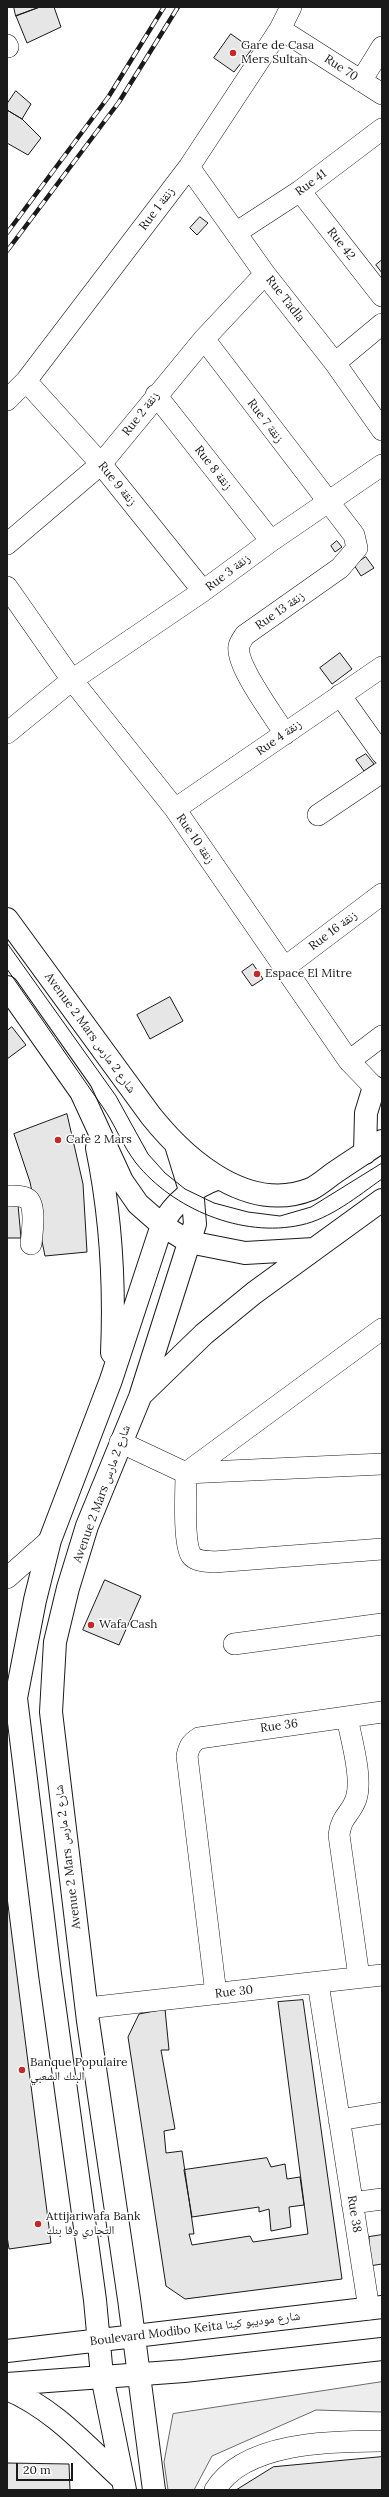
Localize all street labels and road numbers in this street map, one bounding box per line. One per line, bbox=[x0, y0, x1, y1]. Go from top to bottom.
street label: Rue 70 bbox=[321, 52, 361, 84]
street label: Rue 41 bbox=[293, 167, 329, 199]
street label: Rue 1 زنقة bbox=[136, 185, 178, 233]
street label: Rue 42 bbox=[324, 225, 358, 263]
street label: Rue Tadla bbox=[263, 273, 307, 325]
street label: Rue 2 زنقة bbox=[119, 389, 163, 439]
street label: Rue 7 زنقة bbox=[244, 396, 286, 446]
street label: Rue 8 زنقة bbox=[191, 443, 235, 493]
street label: Rue 9 زنقة bbox=[95, 459, 139, 509]
street label: Rue 3 زنقة bbox=[203, 552, 253, 594]
street label: Rue 13 زنقة bbox=[253, 589, 307, 633]
street label: Rue 4 زنقة bbox=[254, 717, 304, 759]
street label: Rue 10 زنقة bbox=[173, 811, 217, 867]
street label: Rue 16 زنقة bbox=[306, 908, 360, 954]
street label: Avenue 2 Mars شارع 2 مارس bbox=[41, 970, 139, 1096]
street label: Avenue 2 Mars شارع 2 مارس bbox=[70, 1423, 134, 1565]
street label: Rue 36 bbox=[259, 1716, 299, 1736]
street label: Avenue 2 Mars شارع 2 مارس bbox=[52, 1784, 84, 1930]
street label: Rue 30 bbox=[214, 1983, 254, 2001]
street label: Rue 38 bbox=[344, 2194, 364, 2234]
street label: Boulevard Modibo Keita شارع موديبو كيتا bbox=[89, 2309, 301, 2349]

